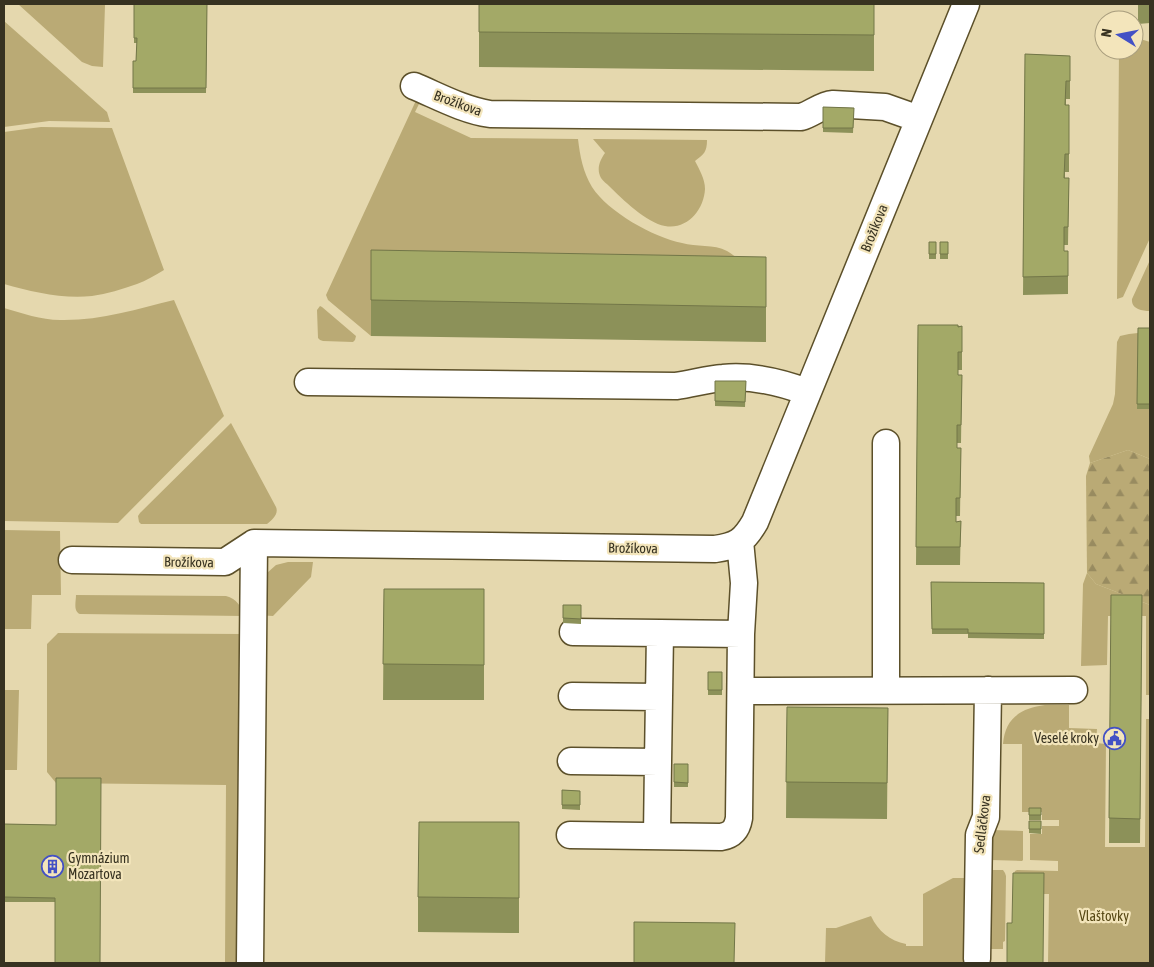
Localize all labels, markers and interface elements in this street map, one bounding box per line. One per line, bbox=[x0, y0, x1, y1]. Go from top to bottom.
north arrow bbox=[1094, 10, 1144, 60]
text: N bbox=[1098, 27, 1115, 38]
street label: Brožíkova bbox=[432, 87, 484, 119]
street label: Brožíkova bbox=[857, 202, 891, 254]
street label: Brožíkova bbox=[608, 540, 658, 556]
street label: Brožíkova bbox=[164, 554, 214, 570]
public building icon: Veselé kroky bbox=[1103, 726, 1127, 750]
place label: Veselé kroky bbox=[1034, 730, 1099, 746]
street label: Sedláčkova bbox=[970, 794, 994, 854]
place label: Gymnázium Mozartova bbox=[68, 850, 130, 882]
building icon: Gymnázium Mozartova bbox=[40, 854, 64, 878]
park label: Vlaštovky bbox=[1079, 908, 1129, 924]

